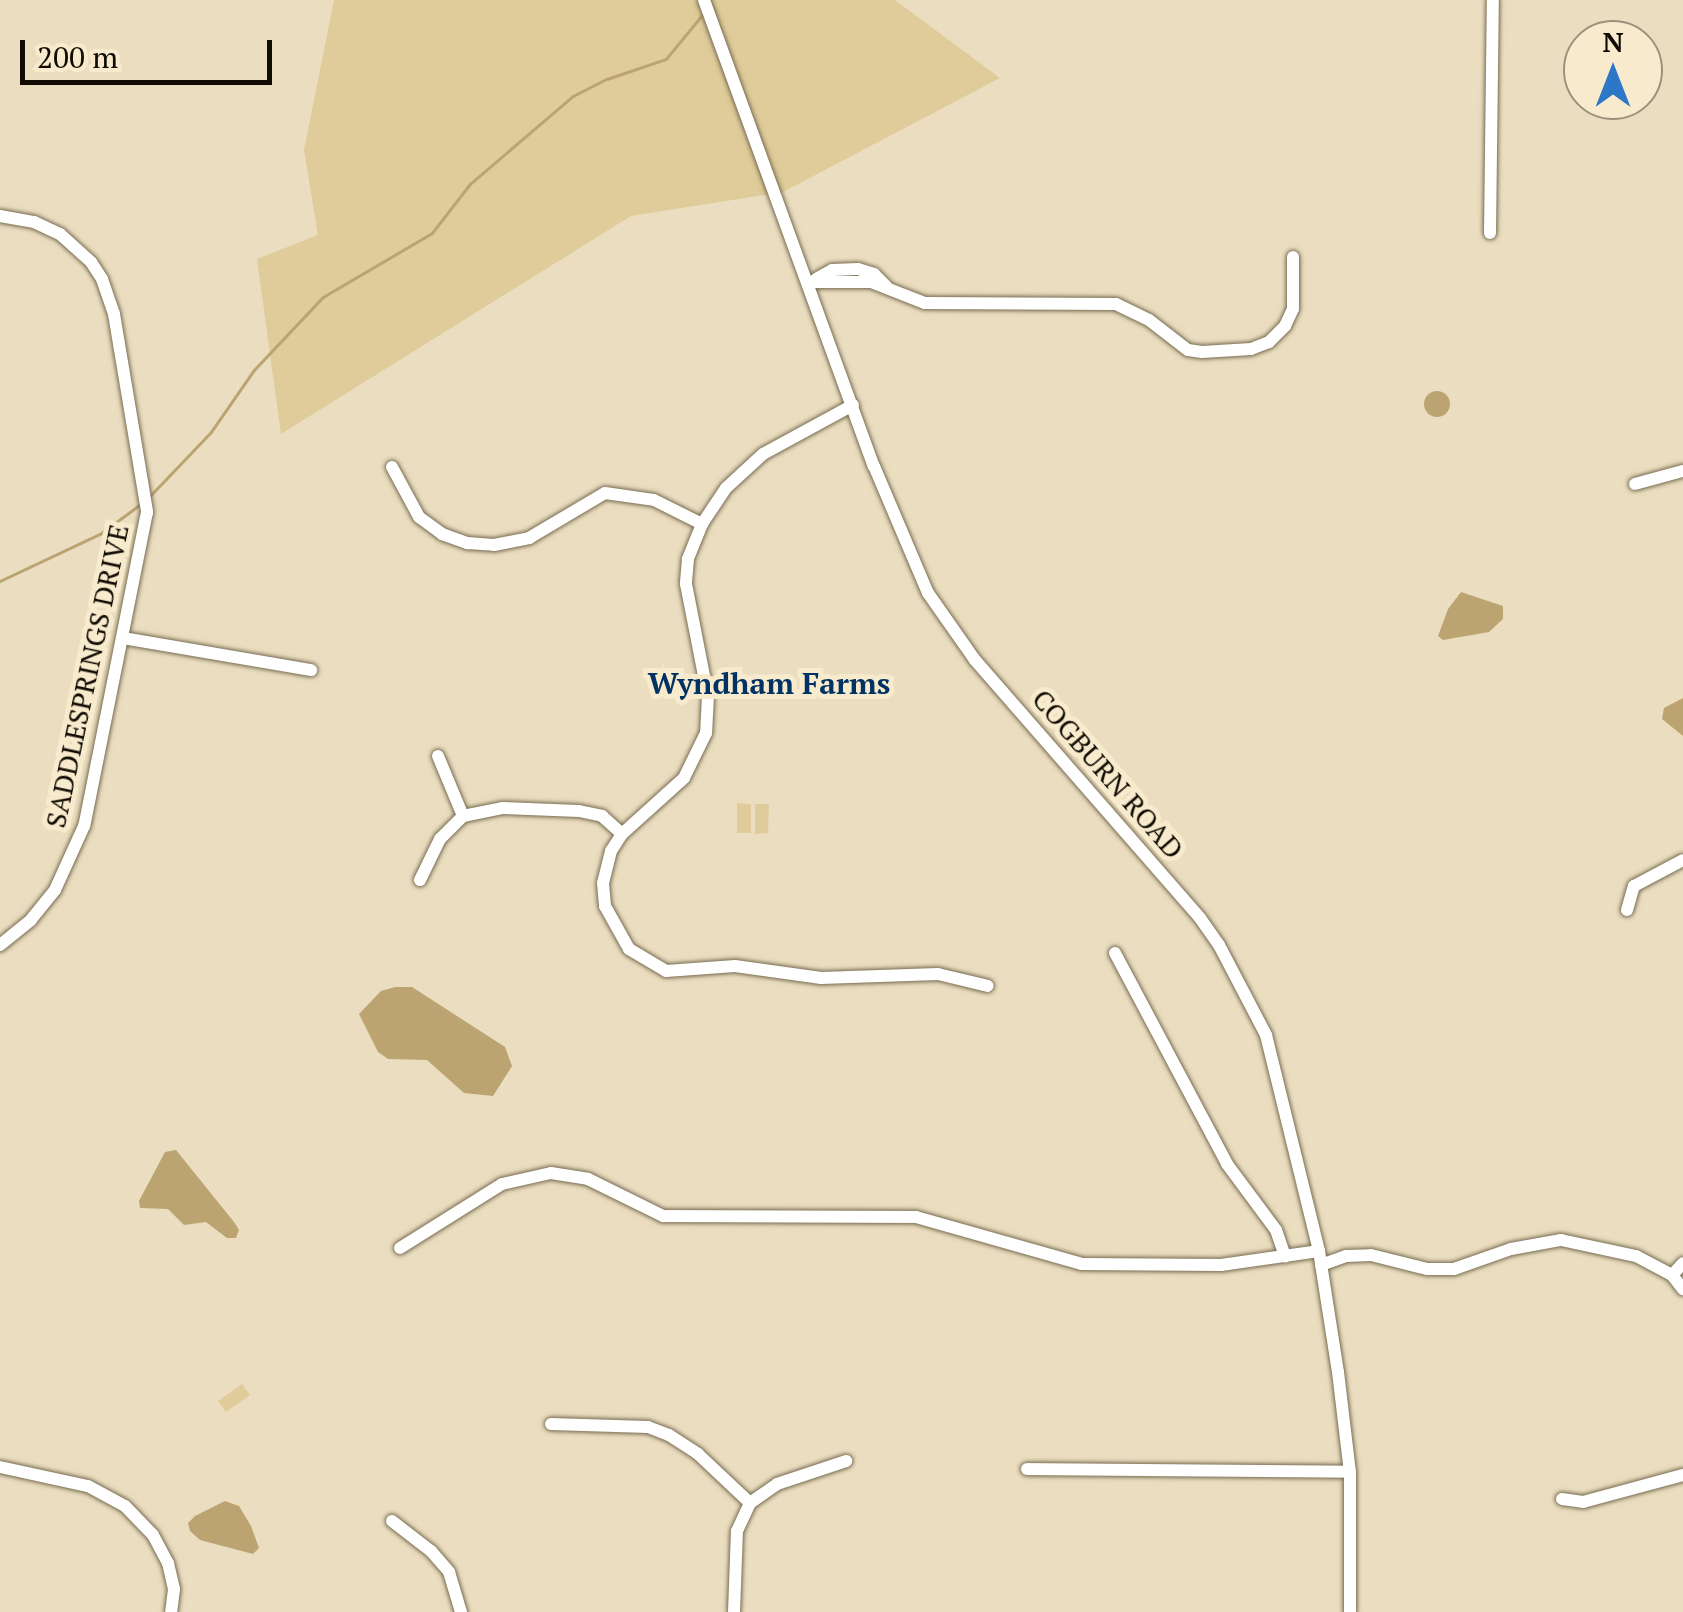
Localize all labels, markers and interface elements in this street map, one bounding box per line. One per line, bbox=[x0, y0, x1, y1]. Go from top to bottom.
scale bar bbox=[25, 20, 278, 82]
north arrow bbox=[1563, 20, 1663, 120]
text: N bbox=[1602, 23, 1624, 60]
text: 200 m bbox=[37, 37, 118, 77]
street label: SADDLESPRINGS DRIVE bbox=[38, 521, 136, 831]
district label: Wyndham Farms bbox=[648, 665, 890, 701]
street label: COGBURN ROAD bbox=[1025, 682, 1191, 866]

